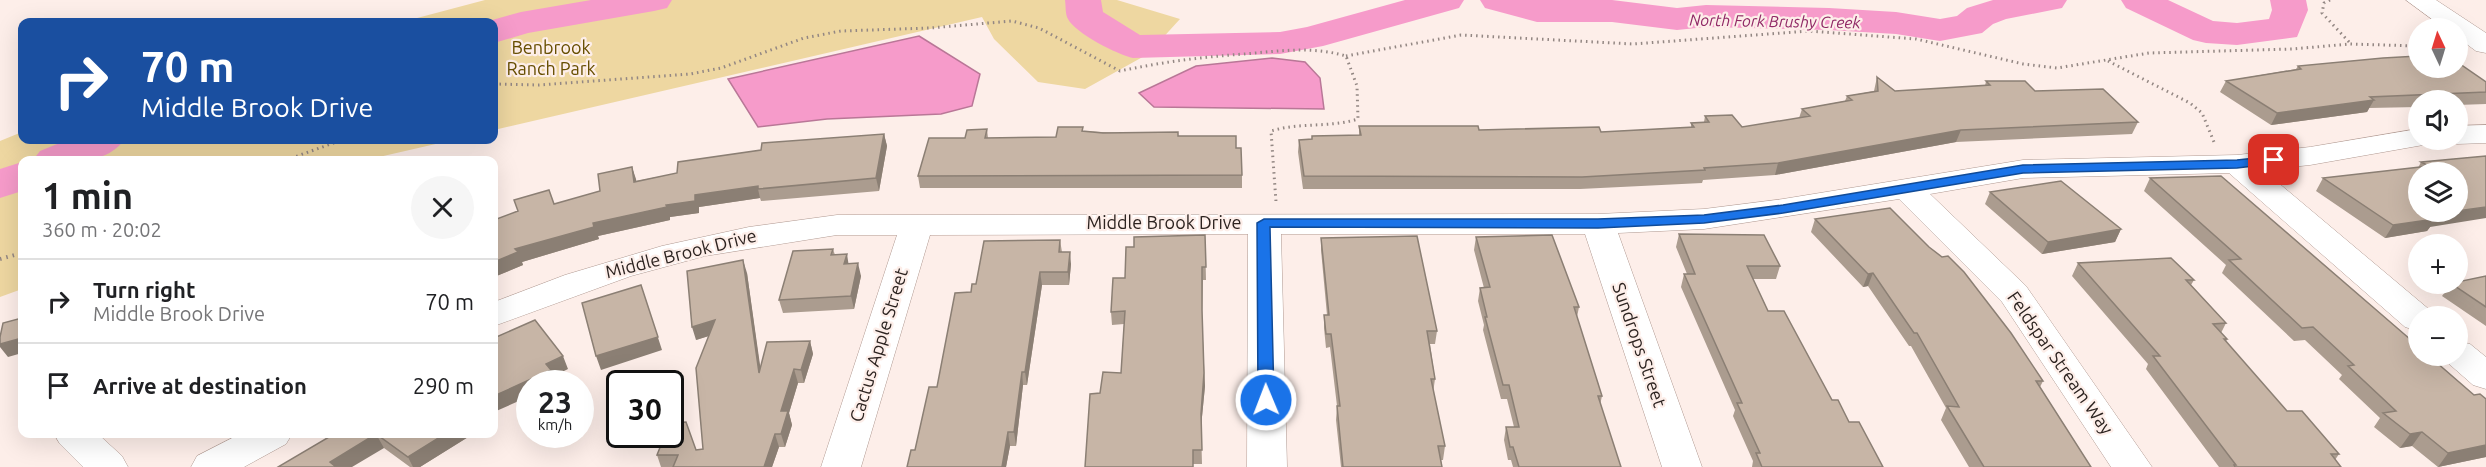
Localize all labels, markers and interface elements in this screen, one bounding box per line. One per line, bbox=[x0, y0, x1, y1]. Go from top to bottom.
water label: North Fork Brushy Creek bbox=[1689, 11, 1862, 32]
north arrow bbox=[2408, 18, 2468, 78]
map controls bbox=[2408, 18, 2468, 366]
park label: Benbrook Ranch Park bbox=[506, 37, 596, 78]
icon: right bbox=[42, 42, 120, 120]
text: 70 m bbox=[141, 43, 235, 90]
button: sound bbox=[2408, 90, 2468, 150]
text: Middle Brook Drive bbox=[141, 92, 373, 122]
pin bbox=[2248, 134, 2299, 185]
icon: arrive bbox=[2257, 143, 2290, 176]
button: layers bbox=[2408, 162, 2468, 222]
text: 1 min bbox=[42, 175, 133, 216]
button: close bbox=[411, 176, 474, 239]
street label: Middle Brook Drive bbox=[1087, 212, 1241, 232]
text: 360 m · 20:02 bbox=[42, 218, 162, 241]
street label: Middle Brook Drive bbox=[603, 225, 758, 281]
button: + bbox=[2408, 234, 2468, 294]
street label: Cactus Apple Street bbox=[845, 265, 911, 424]
text: Turn right bbox=[93, 277, 195, 302]
street label: Sundrops Street bbox=[1609, 280, 1671, 410]
icon: right bbox=[42, 285, 75, 318]
street label: Feldspar Stream Way bbox=[2004, 287, 2118, 438]
text: 70 m bbox=[425, 289, 474, 314]
text: Middle Brook Drive bbox=[93, 302, 265, 325]
button: − bbox=[2408, 306, 2468, 366]
position arrow bbox=[1234, 368, 1298, 432]
icon: arrive bbox=[42, 369, 75, 402]
speed limit sign: 30 bbox=[606, 370, 684, 448]
text: Arrive at destination bbox=[93, 373, 307, 398]
text: 290 m bbox=[413, 373, 474, 398]
text: 23 bbox=[538, 385, 572, 419]
text: km/h bbox=[538, 416, 572, 433]

